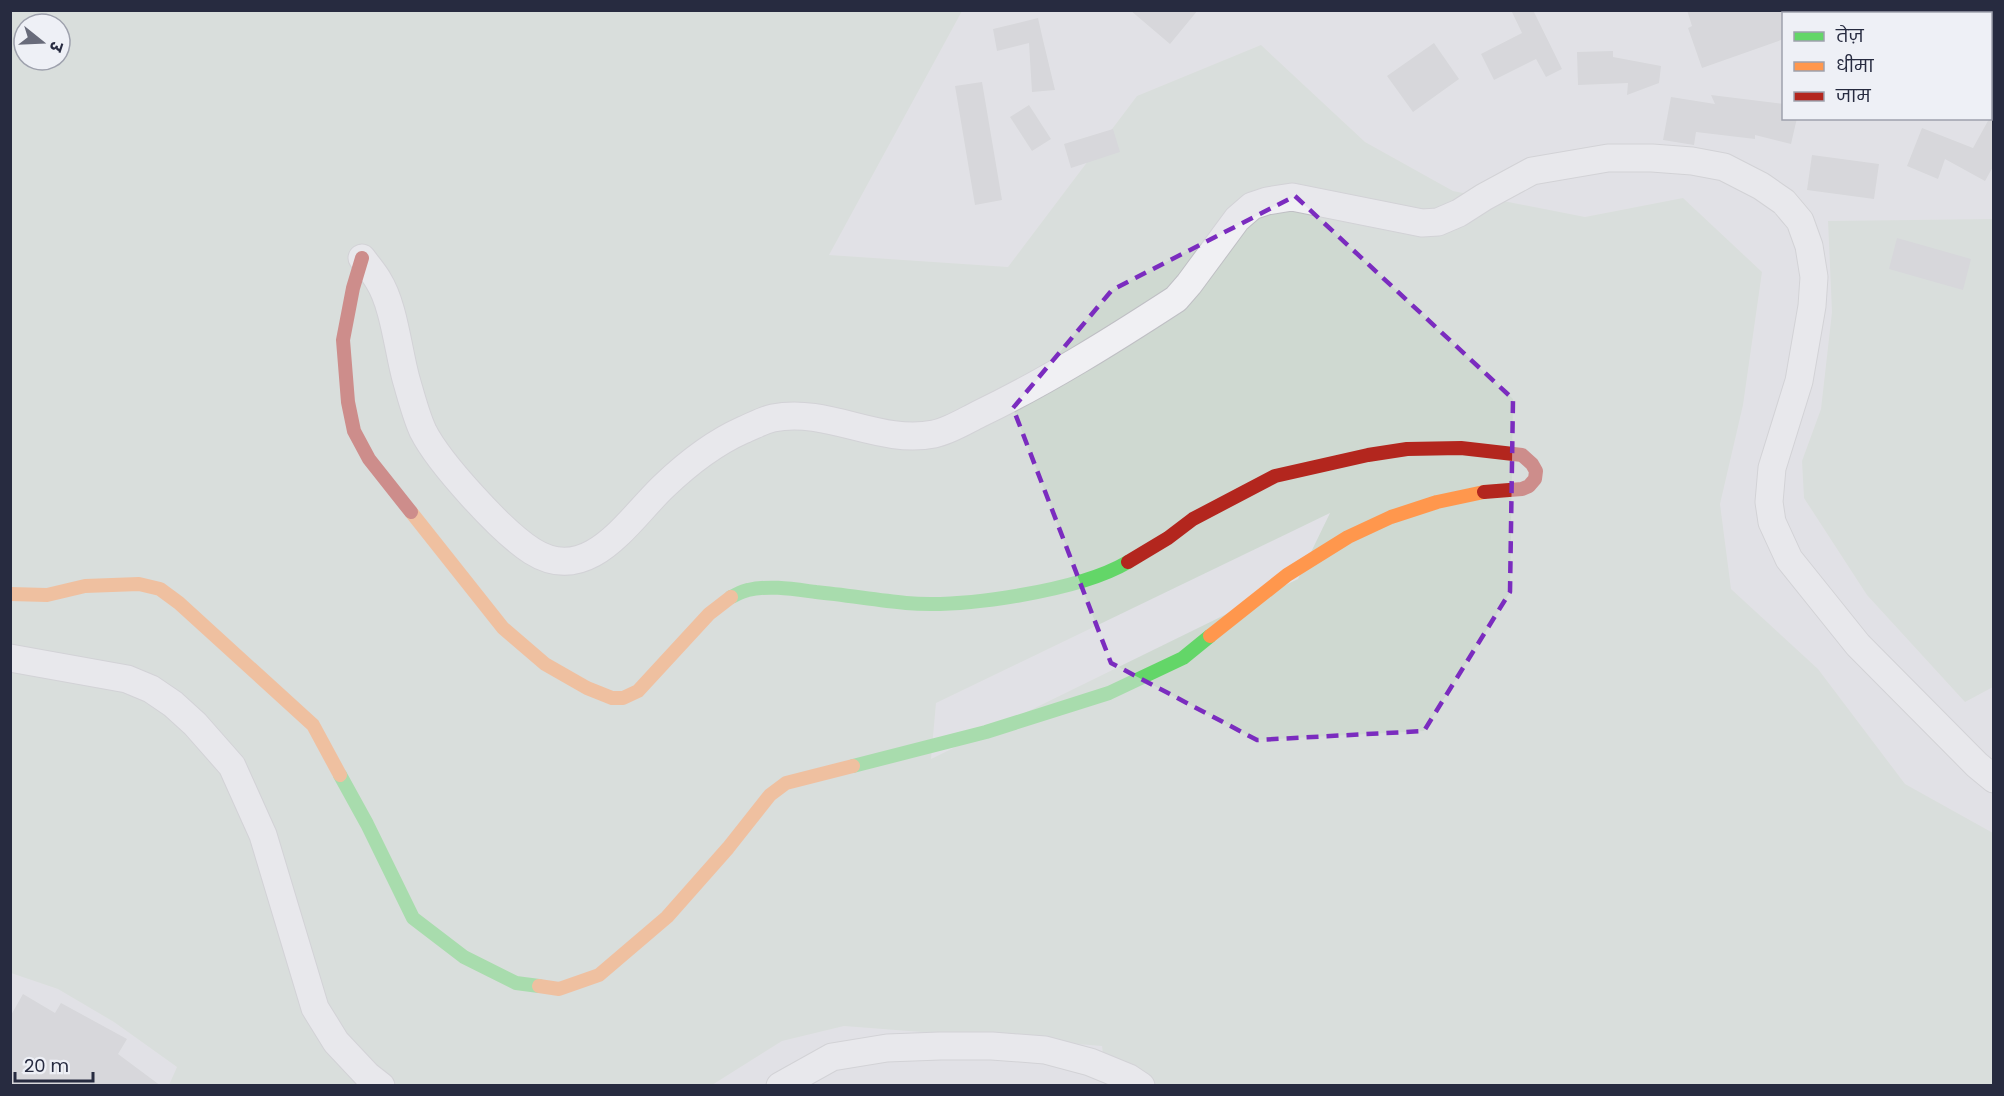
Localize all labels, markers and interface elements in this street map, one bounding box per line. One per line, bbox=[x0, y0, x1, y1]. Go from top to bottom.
north arrow bbox=[12, 12, 72, 72]
legend bbox=[1782, 12, 1992, 120]
text: तेज़ bbox=[1835, 23, 1864, 48]
text: उ bbox=[43, 38, 68, 55]
text: धीमा bbox=[1836, 53, 1874, 78]
text: जाम bbox=[1835, 83, 1871, 108]
scale bar bbox=[15, 1045, 93, 1083]
text: 20 m bbox=[24, 1053, 69, 1078]

